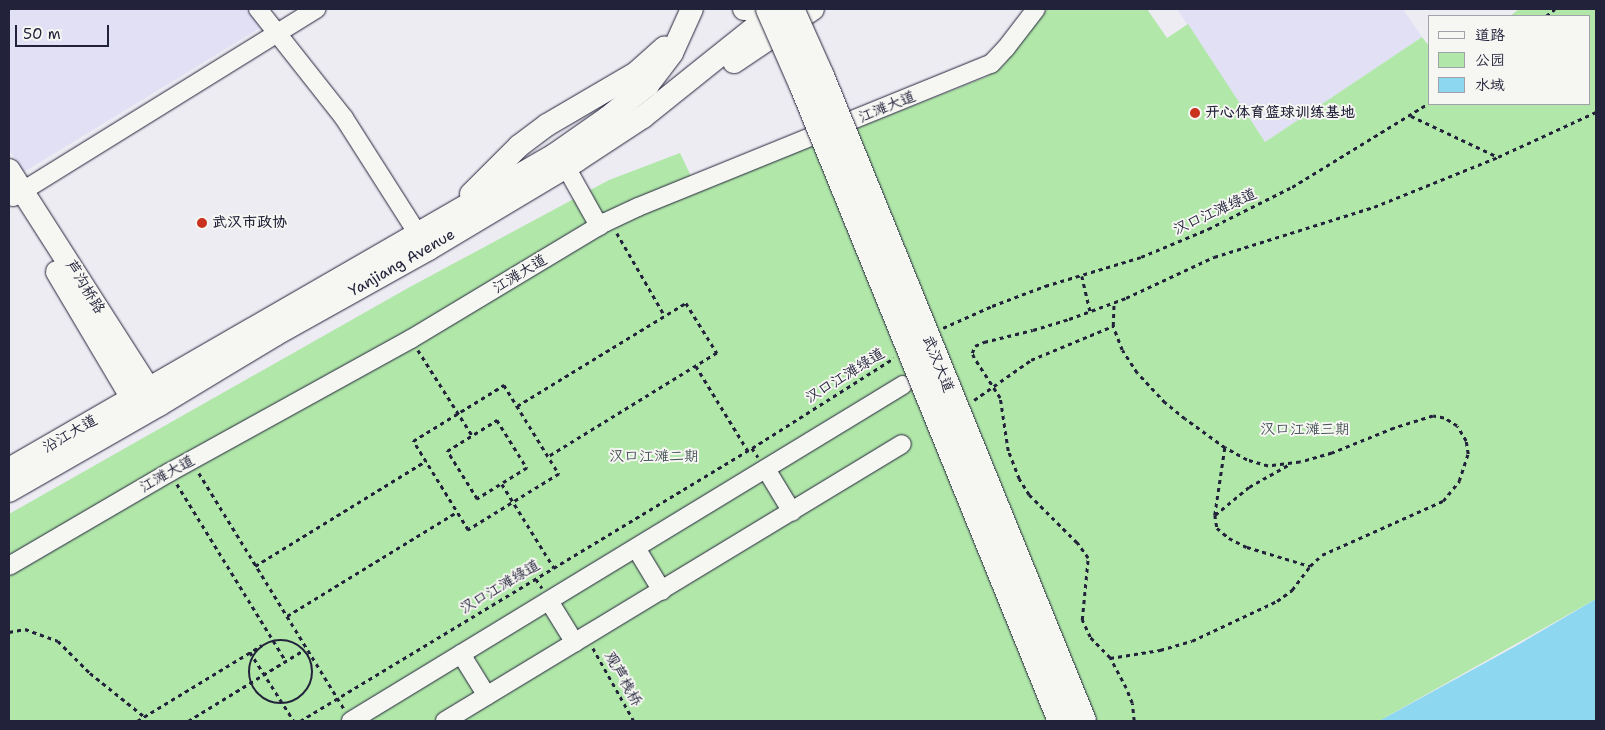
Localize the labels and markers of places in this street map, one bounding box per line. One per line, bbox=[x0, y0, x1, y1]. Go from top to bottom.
place label: 开心体育篮球训练基地 bbox=[1205, 104, 1355, 122]
marker: 开心体育篮球训练基地 bbox=[1189, 107, 1201, 119]
place label: 武汉市政协 bbox=[212, 214, 287, 232]
marker: 武汉市政协 bbox=[196, 217, 208, 229]

